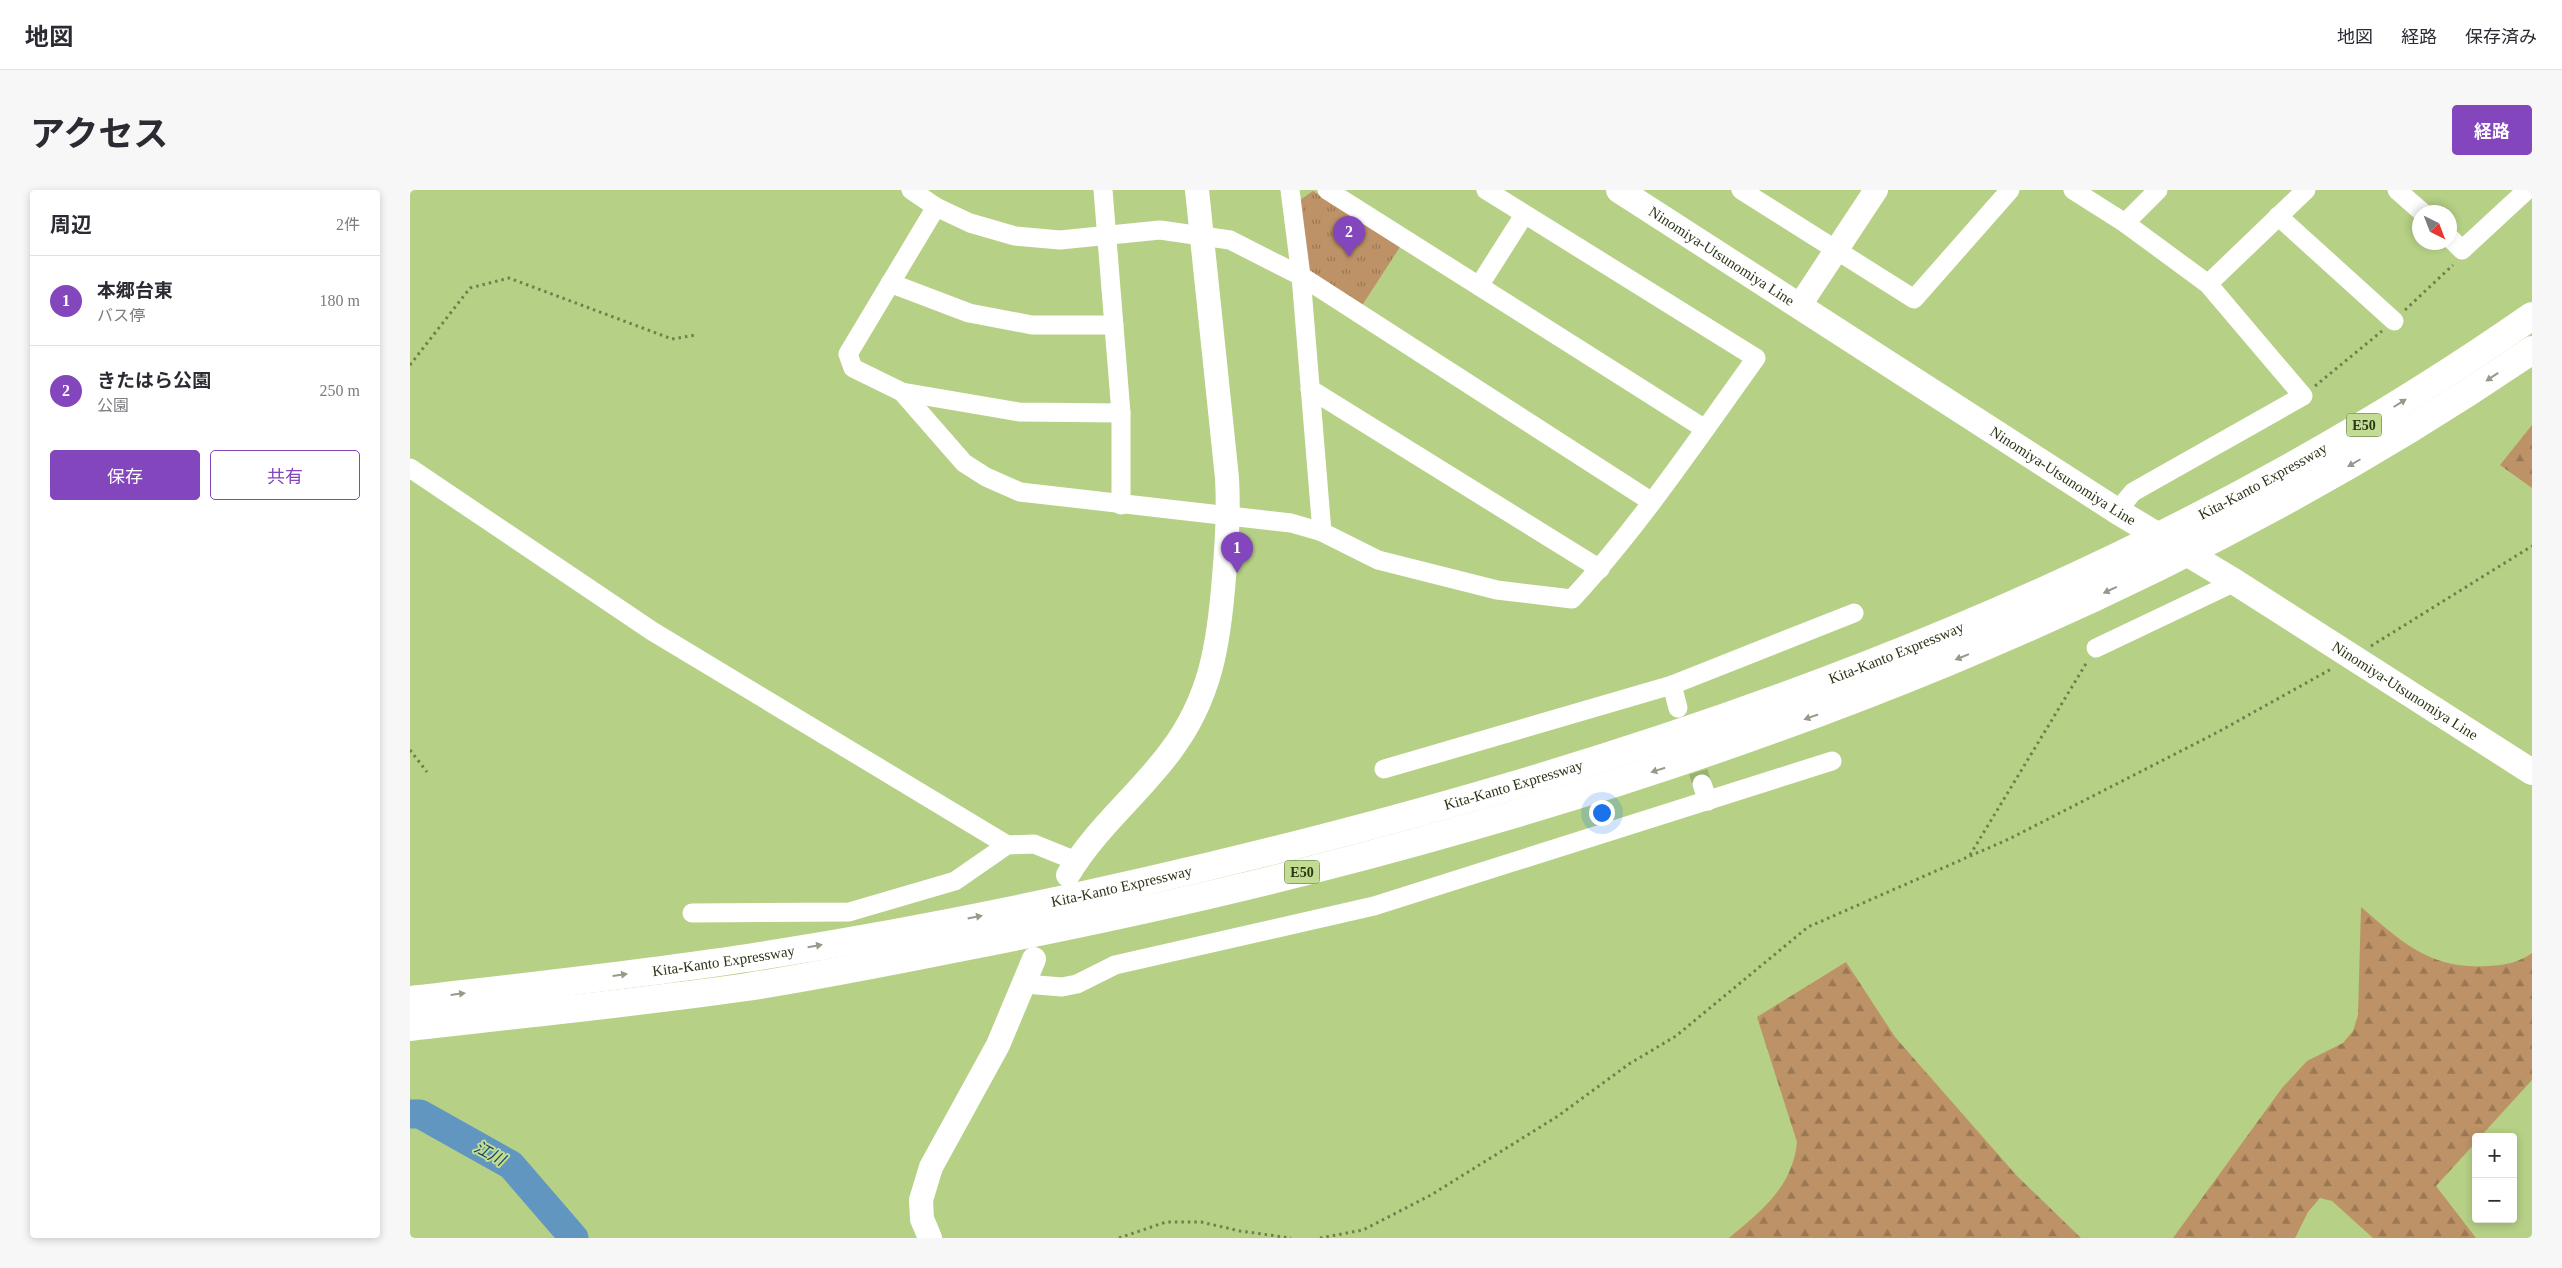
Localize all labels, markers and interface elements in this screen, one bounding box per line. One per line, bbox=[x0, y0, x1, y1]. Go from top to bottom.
text: 地図 bbox=[25, 24, 73, 50]
text: 地図 bbox=[2337, 27, 2373, 47]
text: 経路 bbox=[2401, 27, 2437, 47]
text: 保存済み bbox=[2465, 27, 2537, 47]
button: 経路 bbox=[2452, 105, 2532, 155]
text: アクセス bbox=[30, 115, 168, 154]
street label: Ninomiya-Utsunomiya Line bbox=[1646, 203, 1797, 309]
north arrow bbox=[2412, 205, 2457, 250]
text: 周辺 bbox=[50, 213, 92, 237]
text: 2件 bbox=[336, 216, 360, 233]
pin: 2 bbox=[1333, 216, 1365, 257]
text: 本郷台東 bbox=[97, 280, 173, 301]
text: 1 bbox=[62, 292, 70, 309]
text: 180 m bbox=[320, 292, 360, 309]
text: バス停 bbox=[97, 307, 145, 324]
text: きたはら公園 bbox=[97, 370, 211, 391]
one-way arrow bbox=[2485, 372, 2498, 382]
text: 2 bbox=[62, 382, 70, 399]
text: 250 m bbox=[320, 382, 360, 399]
text: 公園 bbox=[97, 397, 129, 414]
one-way arrow bbox=[2393, 398, 2406, 408]
road number: E50 bbox=[2346, 414, 2382, 436]
street label: Ninomiya-Utsunomiya Line bbox=[1987, 423, 2139, 529]
street label: Kita-Kanto Expressway bbox=[2196, 440, 2330, 523]
button: 保存 bbox=[50, 450, 200, 500]
button: 共有 bbox=[210, 450, 360, 500]
one-way arrow bbox=[2346, 459, 2361, 467]
pin: 1 bbox=[1221, 532, 1253, 573]
one-way arrow bbox=[2103, 586, 2117, 594]
street label: Kita-Kanto Expressway bbox=[1827, 618, 1966, 687]
street label: Ninomiya-Utsunomiya Line bbox=[2329, 638, 2481, 743]
one-way arrow bbox=[1954, 653, 1969, 661]
one-way arrow bbox=[1803, 713, 1818, 721]
street label: Kita-Kanto Expressway bbox=[1442, 757, 1585, 813]
one-way arrow bbox=[1650, 767, 1665, 774]
your location bbox=[1589, 800, 1615, 826]
road number: E50 bbox=[1284, 860, 1320, 884]
street label: Kita-Kanto Expressway bbox=[1050, 863, 1194, 910]
one-way arrow bbox=[967, 913, 983, 921]
street label: Kita-Kanto Expressway bbox=[651, 942, 796, 979]
one-way arrow bbox=[808, 942, 824, 950]
one-way arrow bbox=[612, 971, 628, 979]
one-way arrow bbox=[451, 990, 467, 998]
map controls bbox=[2472, 1133, 2517, 1223]
button: + bbox=[2472, 1133, 2517, 1178]
water label: 江川 bbox=[472, 1138, 510, 1170]
button: − bbox=[2472, 1178, 2517, 1223]

